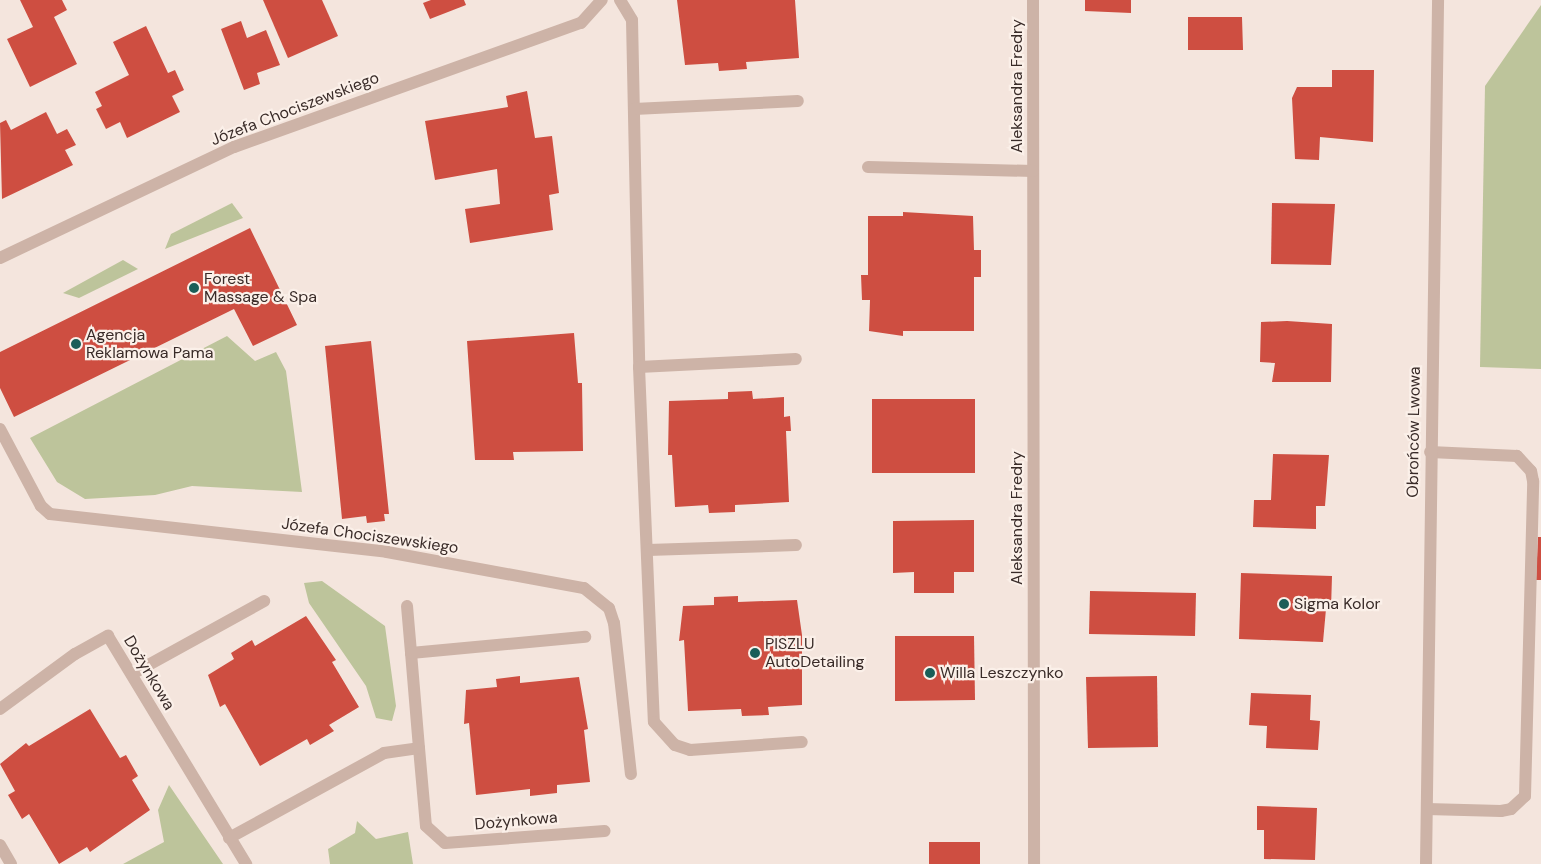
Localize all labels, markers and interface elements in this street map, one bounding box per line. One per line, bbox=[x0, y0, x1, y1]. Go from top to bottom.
street label: Aleksandra Fredry bbox=[1007, 19, 1027, 153]
street label: Józefa Chociszewskiego bbox=[208, 68, 382, 150]
place label: Forest Massage & Spa bbox=[204, 269, 317, 307]
marker: Forest Massage & Spa bbox=[188, 282, 200, 294]
place label: Agencja Reklamowa Pama bbox=[86, 325, 213, 363]
marker: Agencja Reklamowa Pama bbox=[70, 338, 82, 350]
street label: Obrońców Lwowa bbox=[1403, 366, 1425, 498]
street label: Aleksandra Fredry bbox=[1007, 451, 1027, 585]
street label: Józefa Chociszewskiego bbox=[280, 514, 460, 558]
place label: Sigma Kolor bbox=[1294, 594, 1381, 614]
marker: Sigma Kolor bbox=[1278, 598, 1290, 610]
street label: Dożynkowa bbox=[119, 632, 179, 714]
place label: PISZLU AutoDetailing bbox=[765, 634, 864, 672]
marker: PISZLU AutoDetailing bbox=[749, 647, 761, 659]
place label: Willa Leszczynko bbox=[940, 663, 1064, 683]
marker: Willa Leszczynko bbox=[924, 667, 936, 679]
street label: Dożynkowa bbox=[474, 808, 558, 834]

